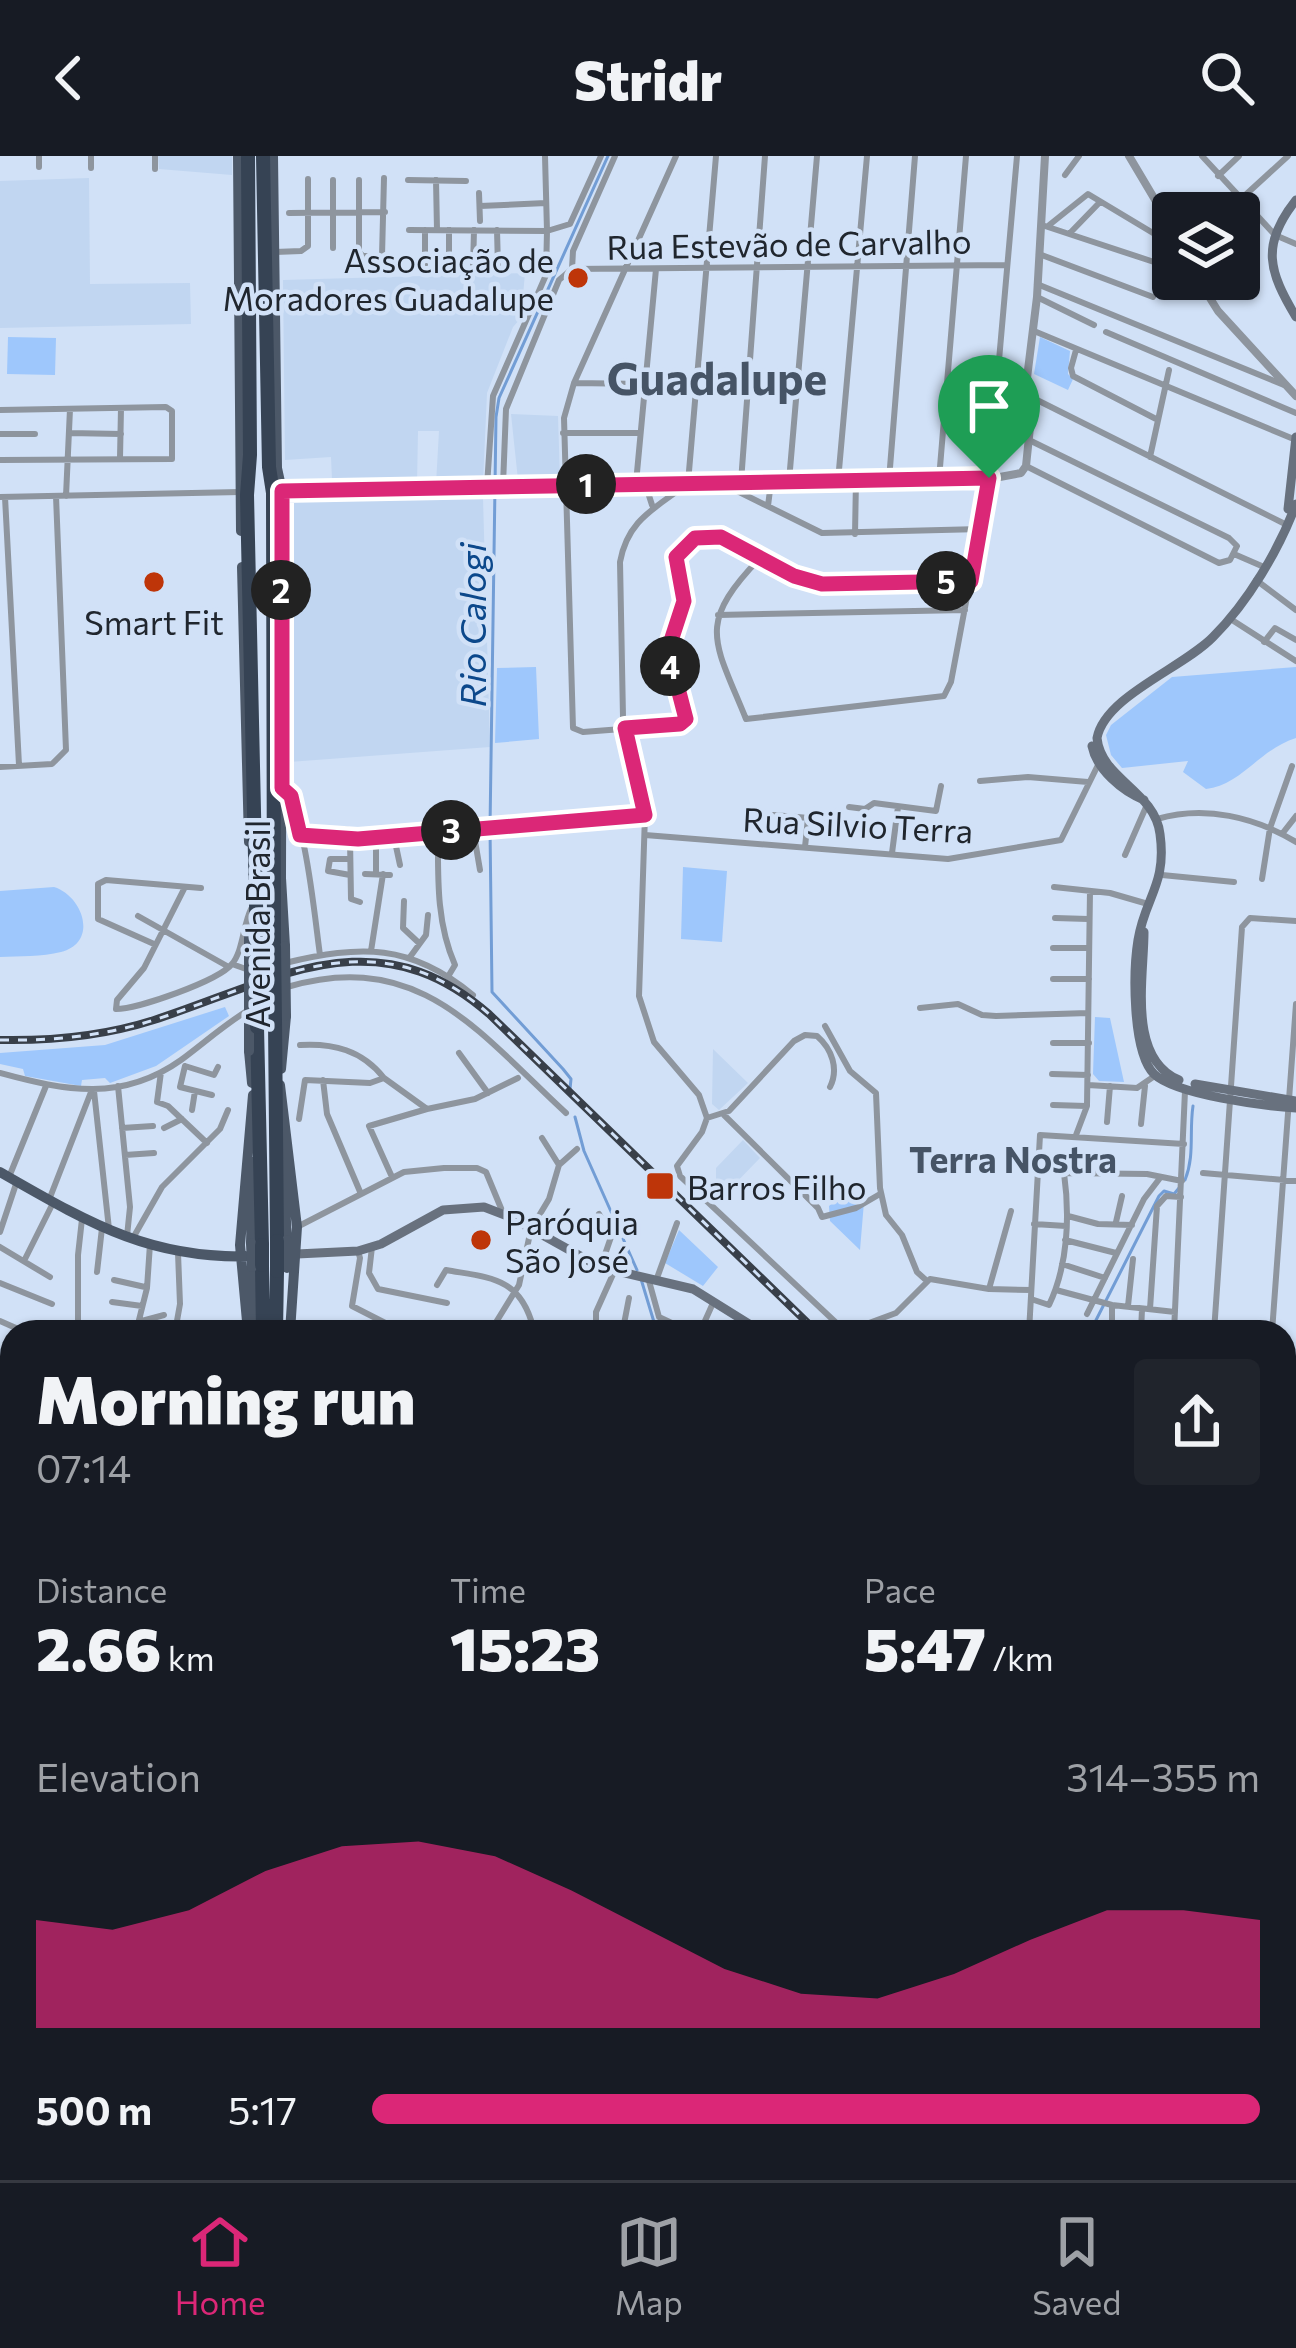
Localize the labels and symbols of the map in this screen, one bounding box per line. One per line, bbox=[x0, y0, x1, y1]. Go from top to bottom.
street label: Rua Estevão de Carvalho bbox=[606, 219, 972, 267]
place label: Associação de Moradores Guadalupe bbox=[223, 239, 554, 318]
marker: Associação de Moradores Guadalupe bbox=[565, 265, 591, 291]
district label: Guadalupe bbox=[607, 349, 827, 404]
pin bbox=[938, 355, 1040, 478]
pin: 1 bbox=[556, 454, 616, 514]
water label: Rio Calogi bbox=[449, 541, 493, 707]
pin: 5 bbox=[916, 551, 976, 611]
pin: 2 bbox=[251, 560, 311, 620]
marker: Smart Fit bbox=[141, 569, 167, 595]
place label: Smart Fit bbox=[84, 601, 224, 642]
pin: 4 bbox=[640, 636, 700, 696]
street label: Rua Silvio Terra bbox=[742, 797, 974, 851]
pin: 3 bbox=[421, 800, 481, 860]
street label: Avenida Brasil bbox=[236, 820, 277, 1028]
district label: Terra Nostra bbox=[909, 1136, 1117, 1180]
place label: Barros Filho bbox=[687, 1166, 867, 1207]
marker: Barros Filho bbox=[644, 1170, 676, 1202]
place label: Paróquia São José bbox=[505, 1201, 639, 1280]
marker: Paróquia São José bbox=[468, 1227, 494, 1253]

